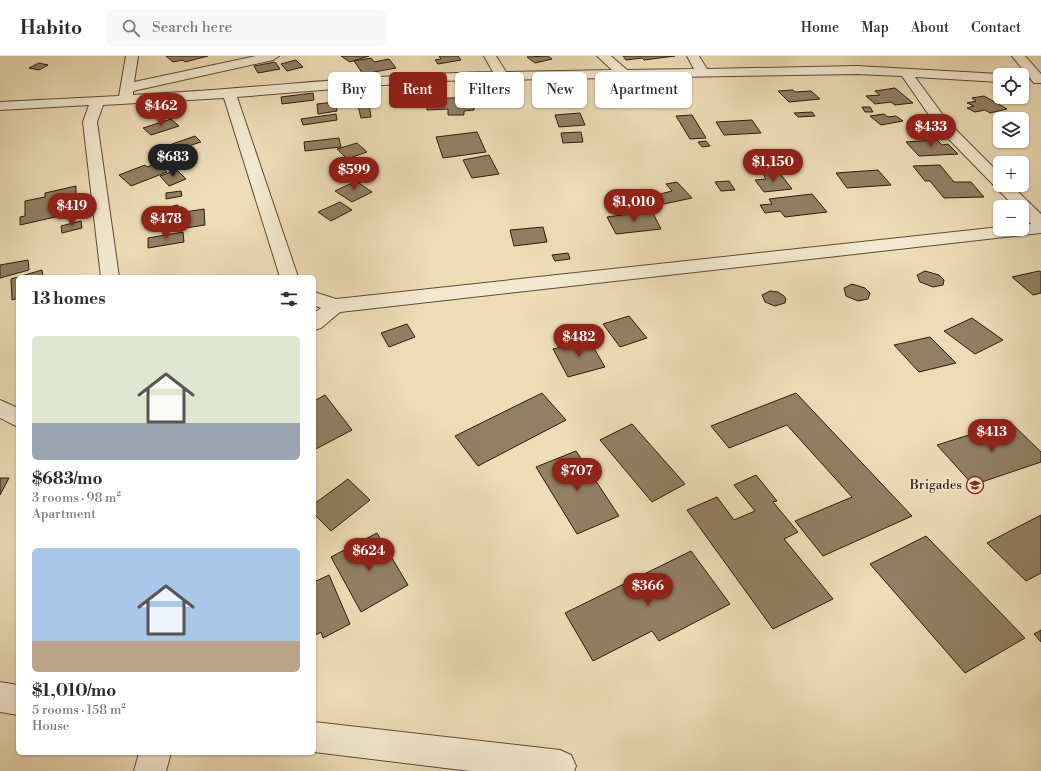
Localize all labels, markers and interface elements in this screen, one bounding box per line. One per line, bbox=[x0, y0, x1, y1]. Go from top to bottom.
search box bbox=[106, 10, 386, 46]
text: Habito bbox=[20, 16, 82, 40]
icon: search bbox=[120, 17, 142, 39]
text: Search here bbox=[152, 18, 232, 37]
text: Home bbox=[801, 19, 839, 37]
text: Map bbox=[861, 19, 889, 37]
text: About bbox=[911, 19, 949, 37]
text: Contact bbox=[971, 19, 1021, 37]
map controls bbox=[993, 68, 1029, 236]
button: locate bbox=[993, 68, 1029, 104]
chip: Buy bbox=[328, 72, 381, 108]
chip: Rent bbox=[389, 72, 447, 108]
chip: Filters bbox=[455, 72, 524, 108]
chip: New bbox=[532, 72, 587, 108]
chip: Apartment bbox=[595, 72, 692, 108]
pin: $462 bbox=[137, 93, 185, 127]
text: $462 bbox=[145, 98, 177, 114]
button: layers bbox=[993, 112, 1029, 148]
pin: $433 bbox=[907, 114, 955, 148]
text: $433 bbox=[915, 119, 947, 135]
pin: $683 bbox=[149, 144, 197, 178]
text: $683 bbox=[157, 149, 189, 165]
pin: $1,150 bbox=[740, 149, 806, 183]
text: $1,150 bbox=[752, 154, 794, 170]
button: + bbox=[993, 156, 1029, 192]
pin: $599 bbox=[330, 157, 378, 191]
text: $599 bbox=[338, 162, 370, 178]
pin: $1,010 bbox=[601, 189, 667, 223]
pin: $419 bbox=[48, 193, 96, 227]
text: $1,010 bbox=[613, 194, 655, 210]
text: $419 bbox=[57, 198, 87, 214]
button: − bbox=[993, 200, 1029, 236]
pin: $478 bbox=[142, 206, 190, 240]
text: $478 bbox=[150, 211, 182, 227]
text: 13 homes bbox=[32, 288, 106, 310]
icon: filters bbox=[278, 288, 300, 310]
pin: $482 bbox=[555, 324, 603, 358]
text: $482 bbox=[563, 329, 595, 345]
icon: home bbox=[130, 362, 202, 434]
pin: $413 bbox=[968, 419, 1016, 453]
text: $413 bbox=[977, 424, 1007, 440]
pin: $707 bbox=[553, 458, 601, 492]
text: $707 bbox=[561, 463, 593, 479]
text: $683/mo bbox=[32, 468, 103, 490]
school or university icon: Brigades bbox=[965, 475, 985, 495]
place label: Brigades bbox=[909, 477, 962, 493]
text: 3 rooms · 98 m² bbox=[32, 490, 121, 506]
text: Apartment bbox=[32, 506, 96, 522]
pin: $624 bbox=[345, 538, 393, 572]
text: $624 bbox=[353, 543, 385, 559]
pin: $366 bbox=[624, 573, 672, 607]
icon: home bbox=[130, 574, 202, 646]
text: $366 bbox=[632, 578, 664, 594]
text: $1,010/mo bbox=[32, 680, 116, 702]
text: 5 rooms · 158 m² bbox=[32, 702, 126, 718]
text: House bbox=[32, 718, 69, 734]

